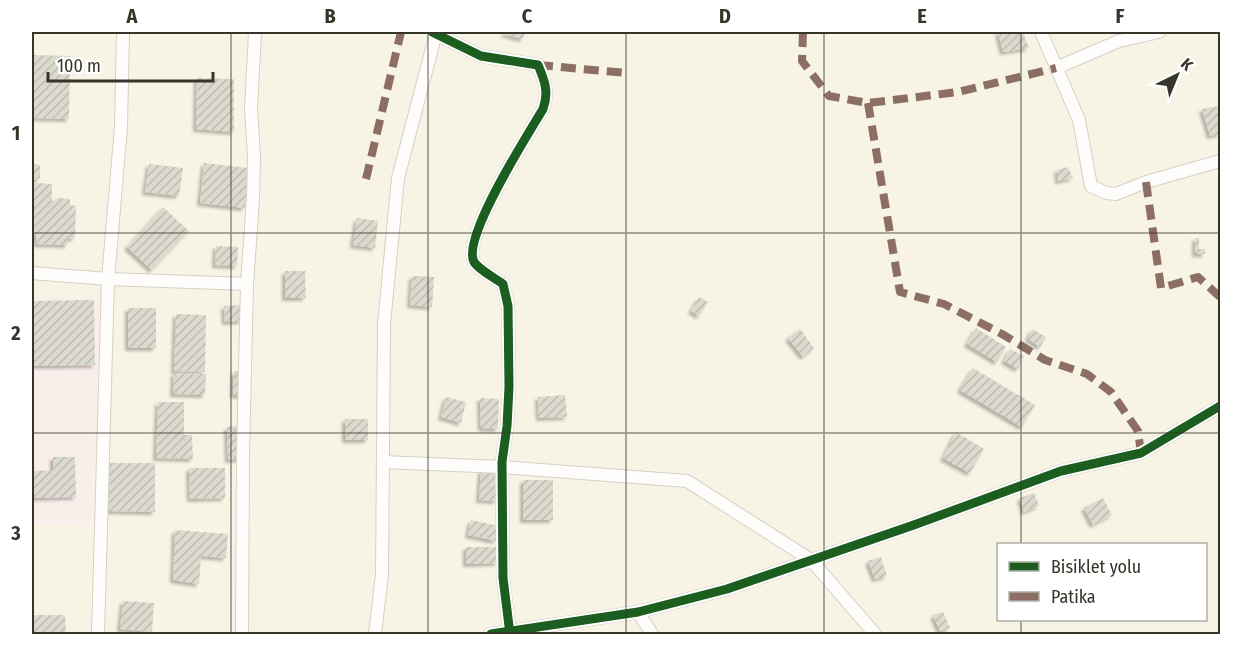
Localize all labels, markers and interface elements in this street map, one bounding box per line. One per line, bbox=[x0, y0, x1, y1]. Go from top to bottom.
text: A bbox=[126, 4, 139, 28]
text: B bbox=[324, 4, 336, 28]
text: C bbox=[522, 4, 533, 28]
text: D bbox=[719, 4, 731, 28]
text: E bbox=[917, 4, 927, 28]
text: F bbox=[1116, 4, 1125, 28]
scale bar bbox=[48, 45, 213, 83]
north arrow bbox=[1147, 45, 1207, 105]
text: K bbox=[1177, 54, 1197, 75]
text: 100 m bbox=[57, 55, 101, 77]
text: 1 bbox=[12, 121, 20, 145]
text: 2 bbox=[10, 321, 21, 345]
text: 3 bbox=[10, 521, 21, 545]
legend bbox=[997, 543, 1207, 621]
text: Bisiklet yolu bbox=[1051, 556, 1141, 578]
text: Patika bbox=[1051, 586, 1096, 608]

